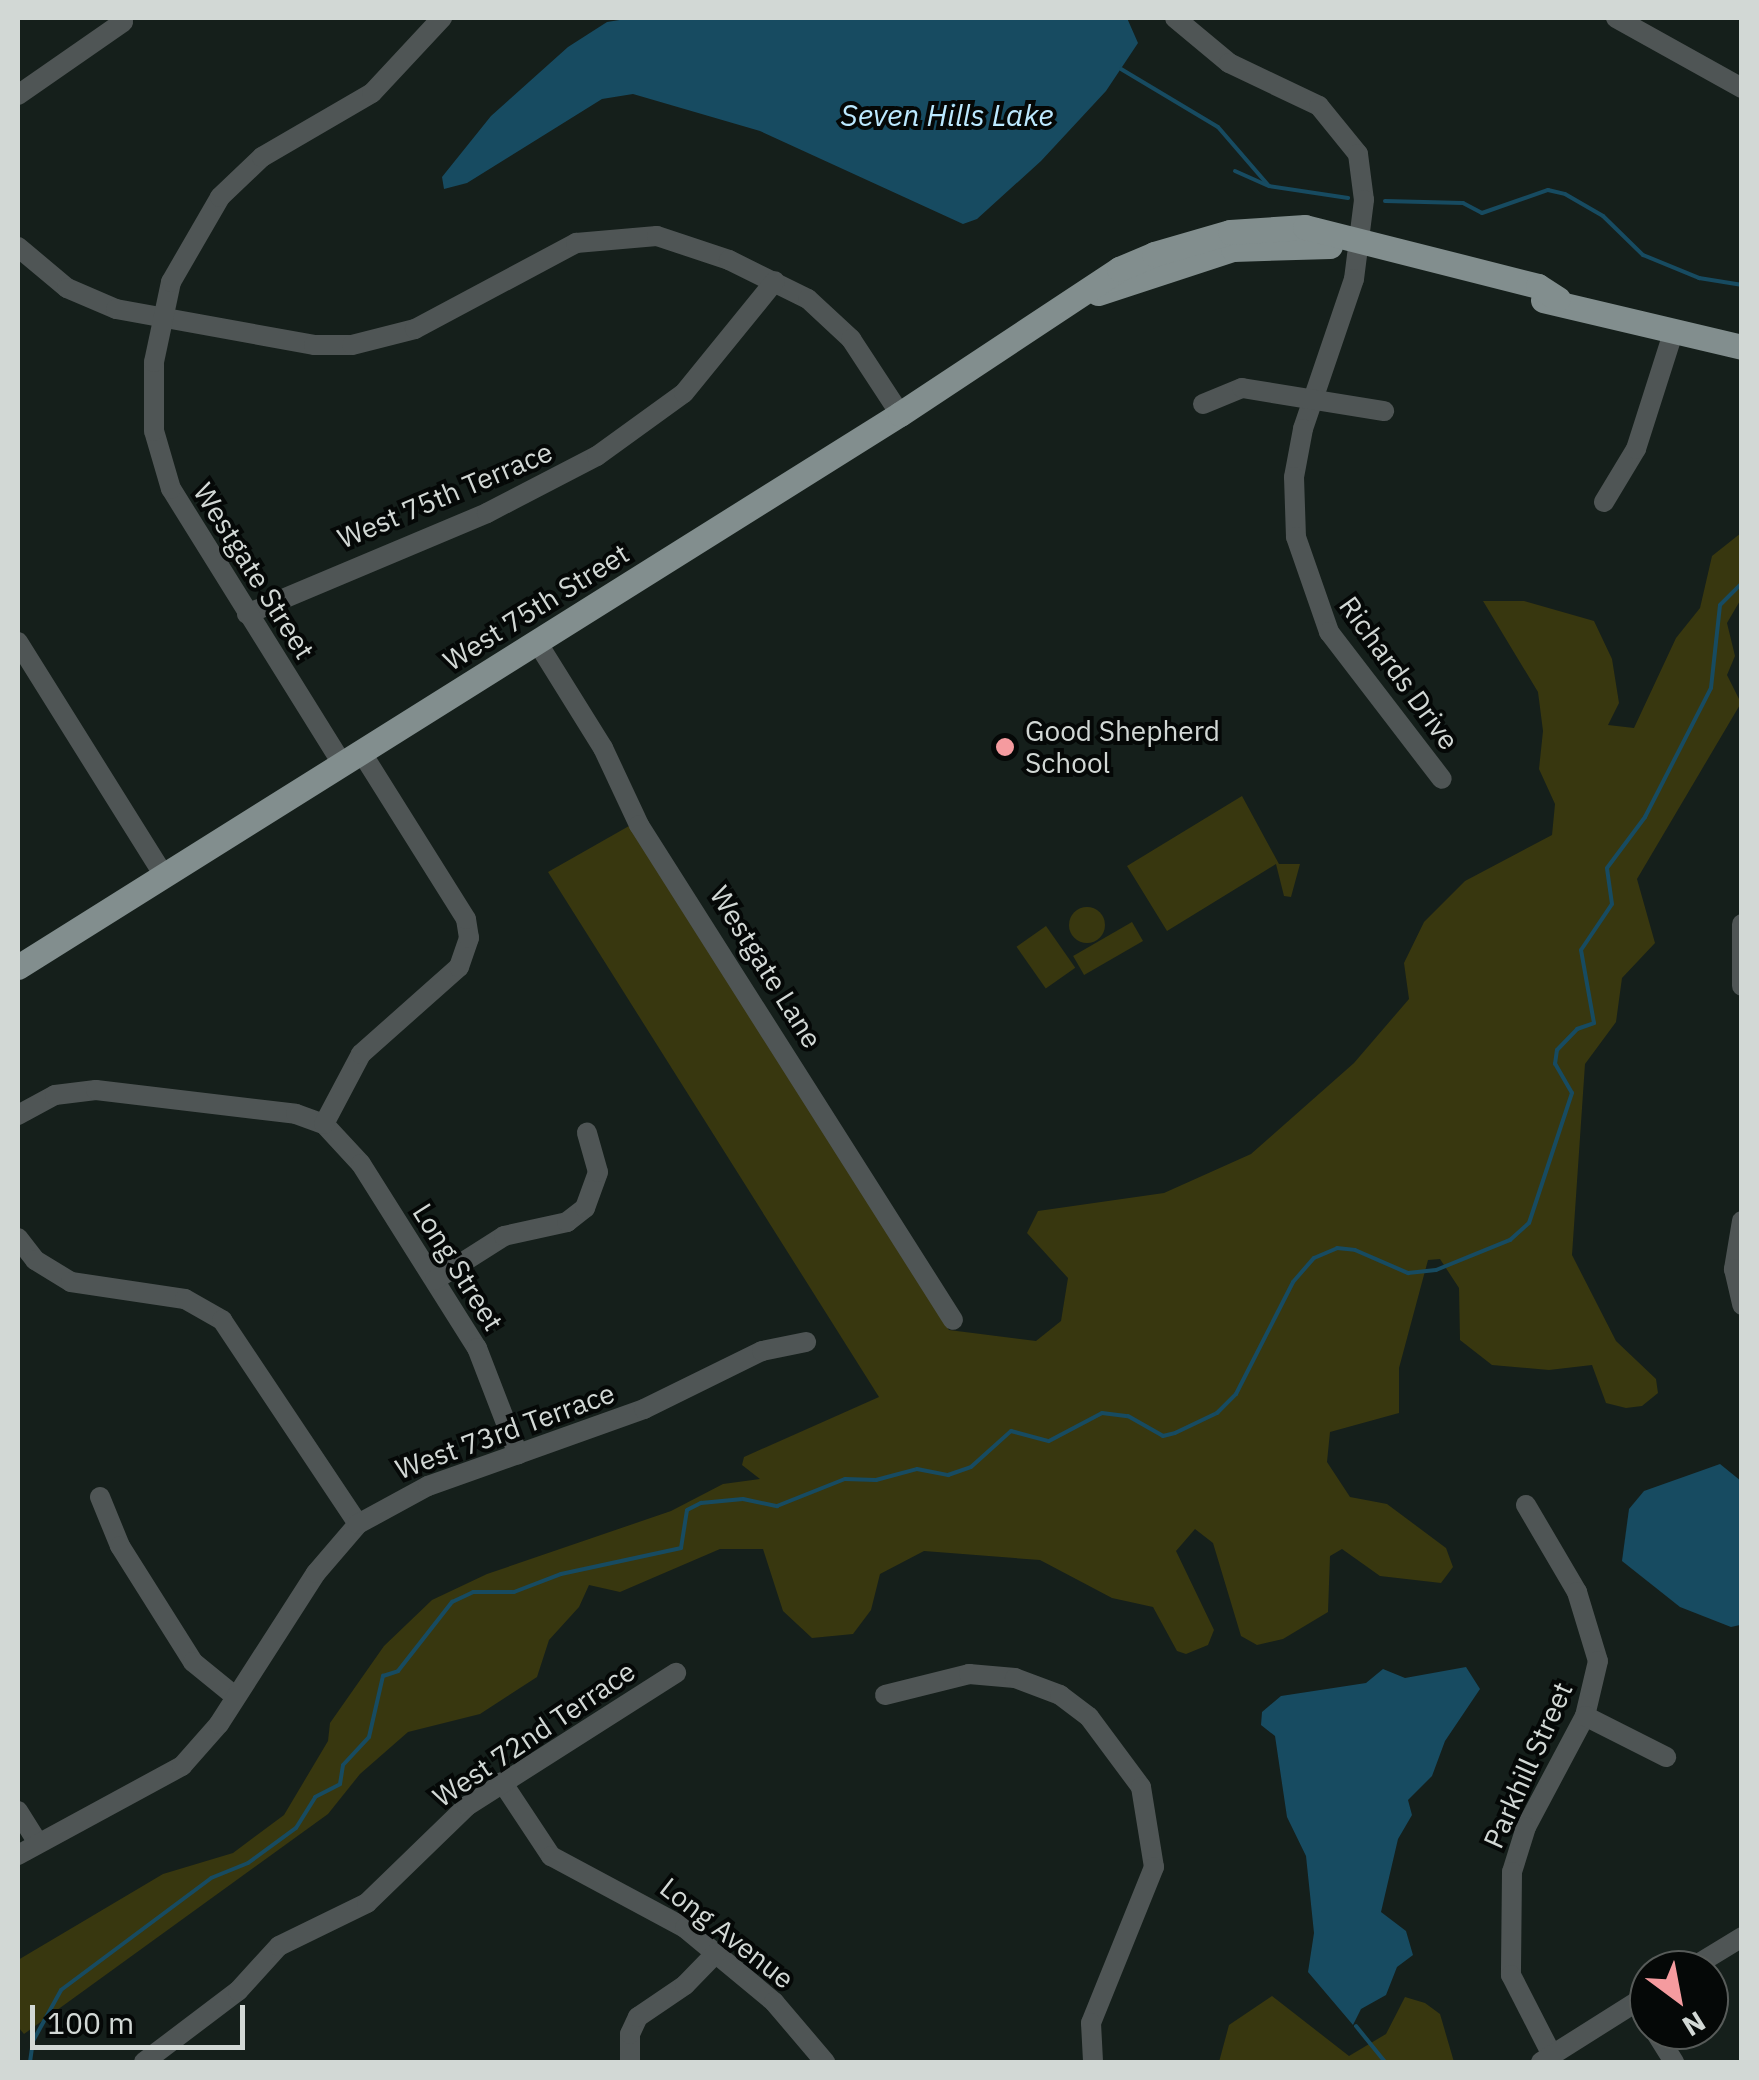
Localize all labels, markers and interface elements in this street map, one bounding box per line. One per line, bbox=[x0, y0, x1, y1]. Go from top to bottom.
water label: Seven Hills Lake bbox=[840, 97, 1054, 133]
street label: West 75th Terrace bbox=[333, 435, 557, 555]
street label: Westgate Street bbox=[186, 477, 322, 665]
street label: West 75th Street bbox=[437, 536, 635, 678]
street label: Richards Drive bbox=[1332, 590, 1466, 756]
place label: Good Shepherd School bbox=[1025, 714, 1220, 780]
marker: Good Shepherd School bbox=[994, 736, 1016, 758]
street label: Westgate Lane bbox=[703, 880, 829, 1054]
street label: Long Street bbox=[406, 1197, 510, 1337]
street label: West 73rd Terrace bbox=[391, 1376, 619, 1486]
street label: West 72nd Terrace bbox=[427, 1654, 641, 1814]
street label: Parkhill Street bbox=[1476, 1677, 1580, 1853]
street label: Long Avenue bbox=[654, 1870, 800, 1996]
north arrow bbox=[1629, 1950, 1729, 2050]
scale bar bbox=[35, 1985, 250, 2047]
text: 100 m bbox=[47, 2003, 134, 2042]
text: N bbox=[1676, 2003, 1713, 2045]

